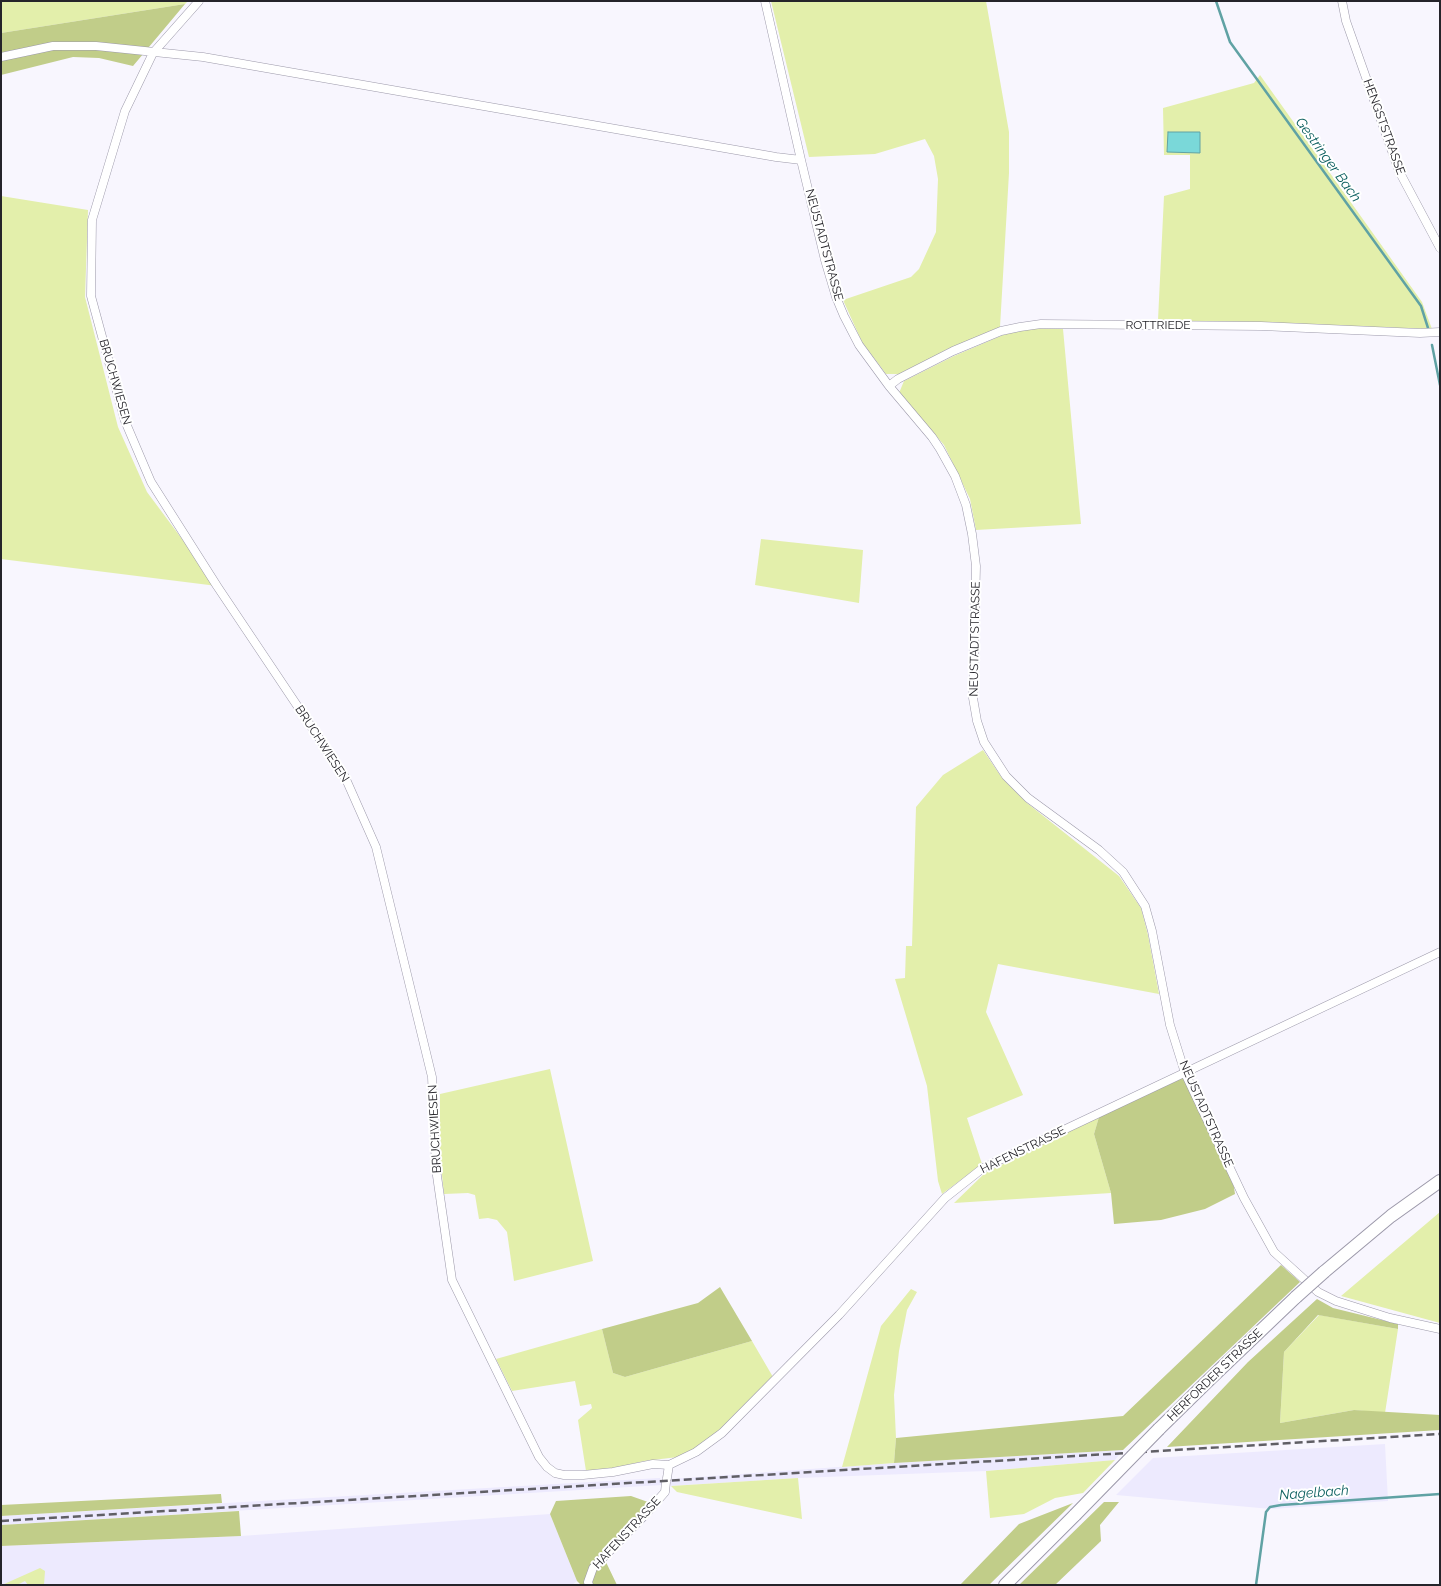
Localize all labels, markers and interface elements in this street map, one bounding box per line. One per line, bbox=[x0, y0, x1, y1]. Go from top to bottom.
street label: HENGSTSTRASSE bbox=[1360, 77, 1408, 177]
water label: Gestringer Bach bbox=[1292, 114, 1364, 206]
street label: NEUSTADTSTRASSE bbox=[802, 187, 846, 303]
street label: ROTTRIEDE bbox=[1125, 318, 1191, 332]
street label: BRUCHWIESEN bbox=[96, 337, 134, 427]
street label: NEUSTADTSTRASSE bbox=[967, 581, 983, 697]
street label: BRUCHWIESEN bbox=[292, 703, 352, 785]
street label: NEUSTADTSTRASSE bbox=[1176, 1058, 1236, 1170]
street label: BRUCHWIESEN bbox=[425, 1084, 445, 1174]
street label: HAFENSTRASSE bbox=[978, 1123, 1068, 1177]
street label: HERFORDER STRASSE bbox=[1164, 1326, 1266, 1424]
water label: Nagelbach bbox=[1279, 1482, 1349, 1504]
street label: HAFENSTRASSE bbox=[590, 1494, 664, 1572]

